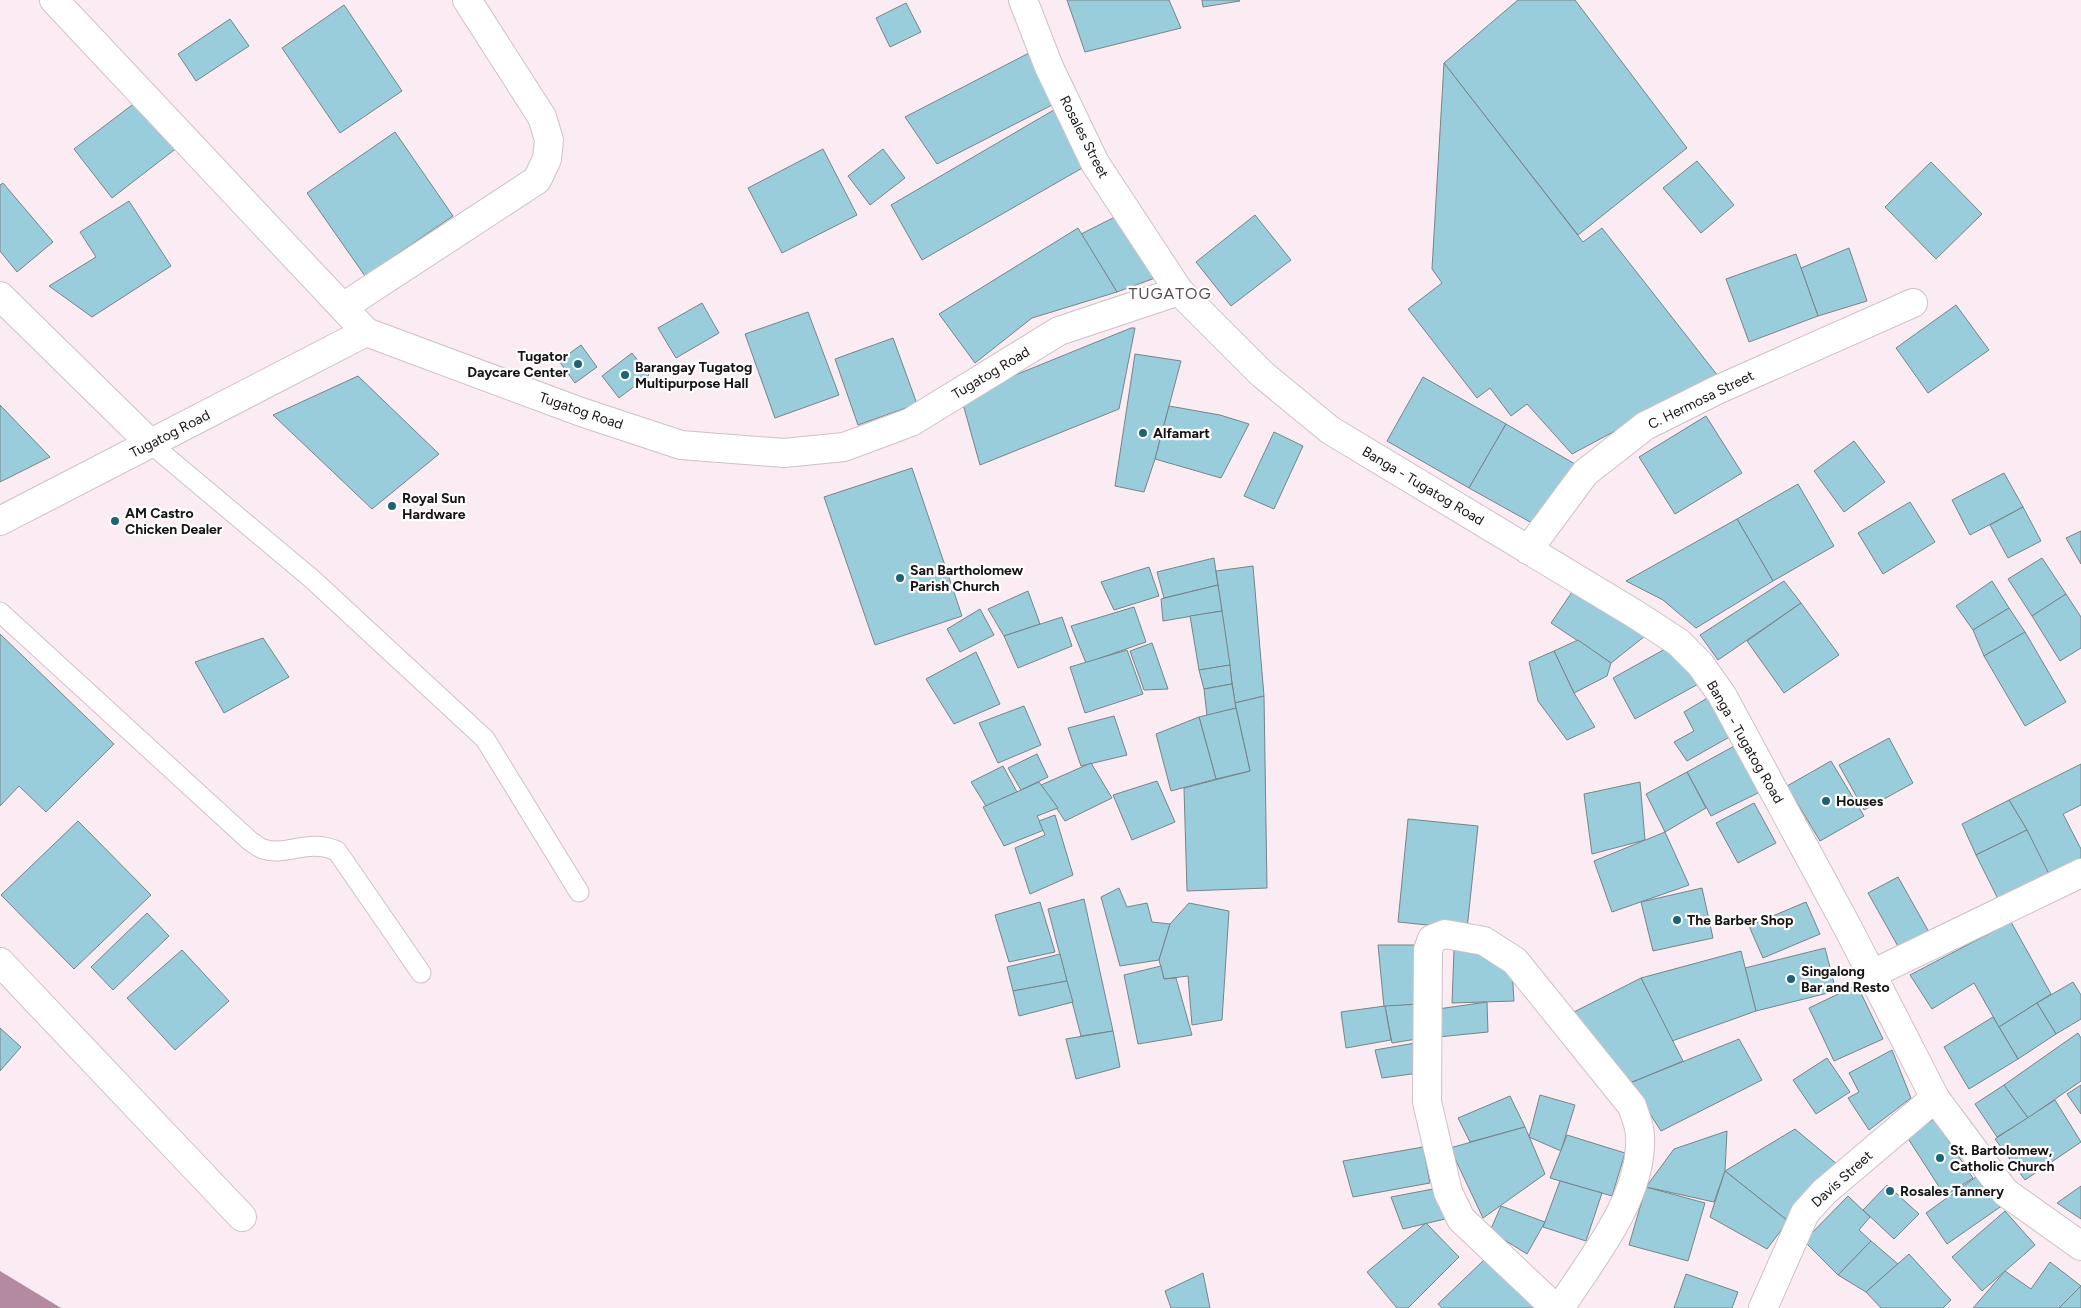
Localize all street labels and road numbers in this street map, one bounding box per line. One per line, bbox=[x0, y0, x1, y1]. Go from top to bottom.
street label: Rosales Street bbox=[1056, 93, 1112, 181]
street label: Tugatog Road bbox=[949, 343, 1033, 403]
street label: C. Hermosa Street bbox=[1645, 367, 1757, 433]
street label: Tugatog Road bbox=[537, 389, 625, 433]
street label: Tugatog Road bbox=[127, 407, 213, 461]
street label: Banga - Tugatog Road bbox=[1359, 443, 1487, 529]
street label: Banga - Tugatog Road bbox=[1703, 677, 1787, 807]
street label: Davis Street bbox=[1808, 1147, 1876, 1211]

